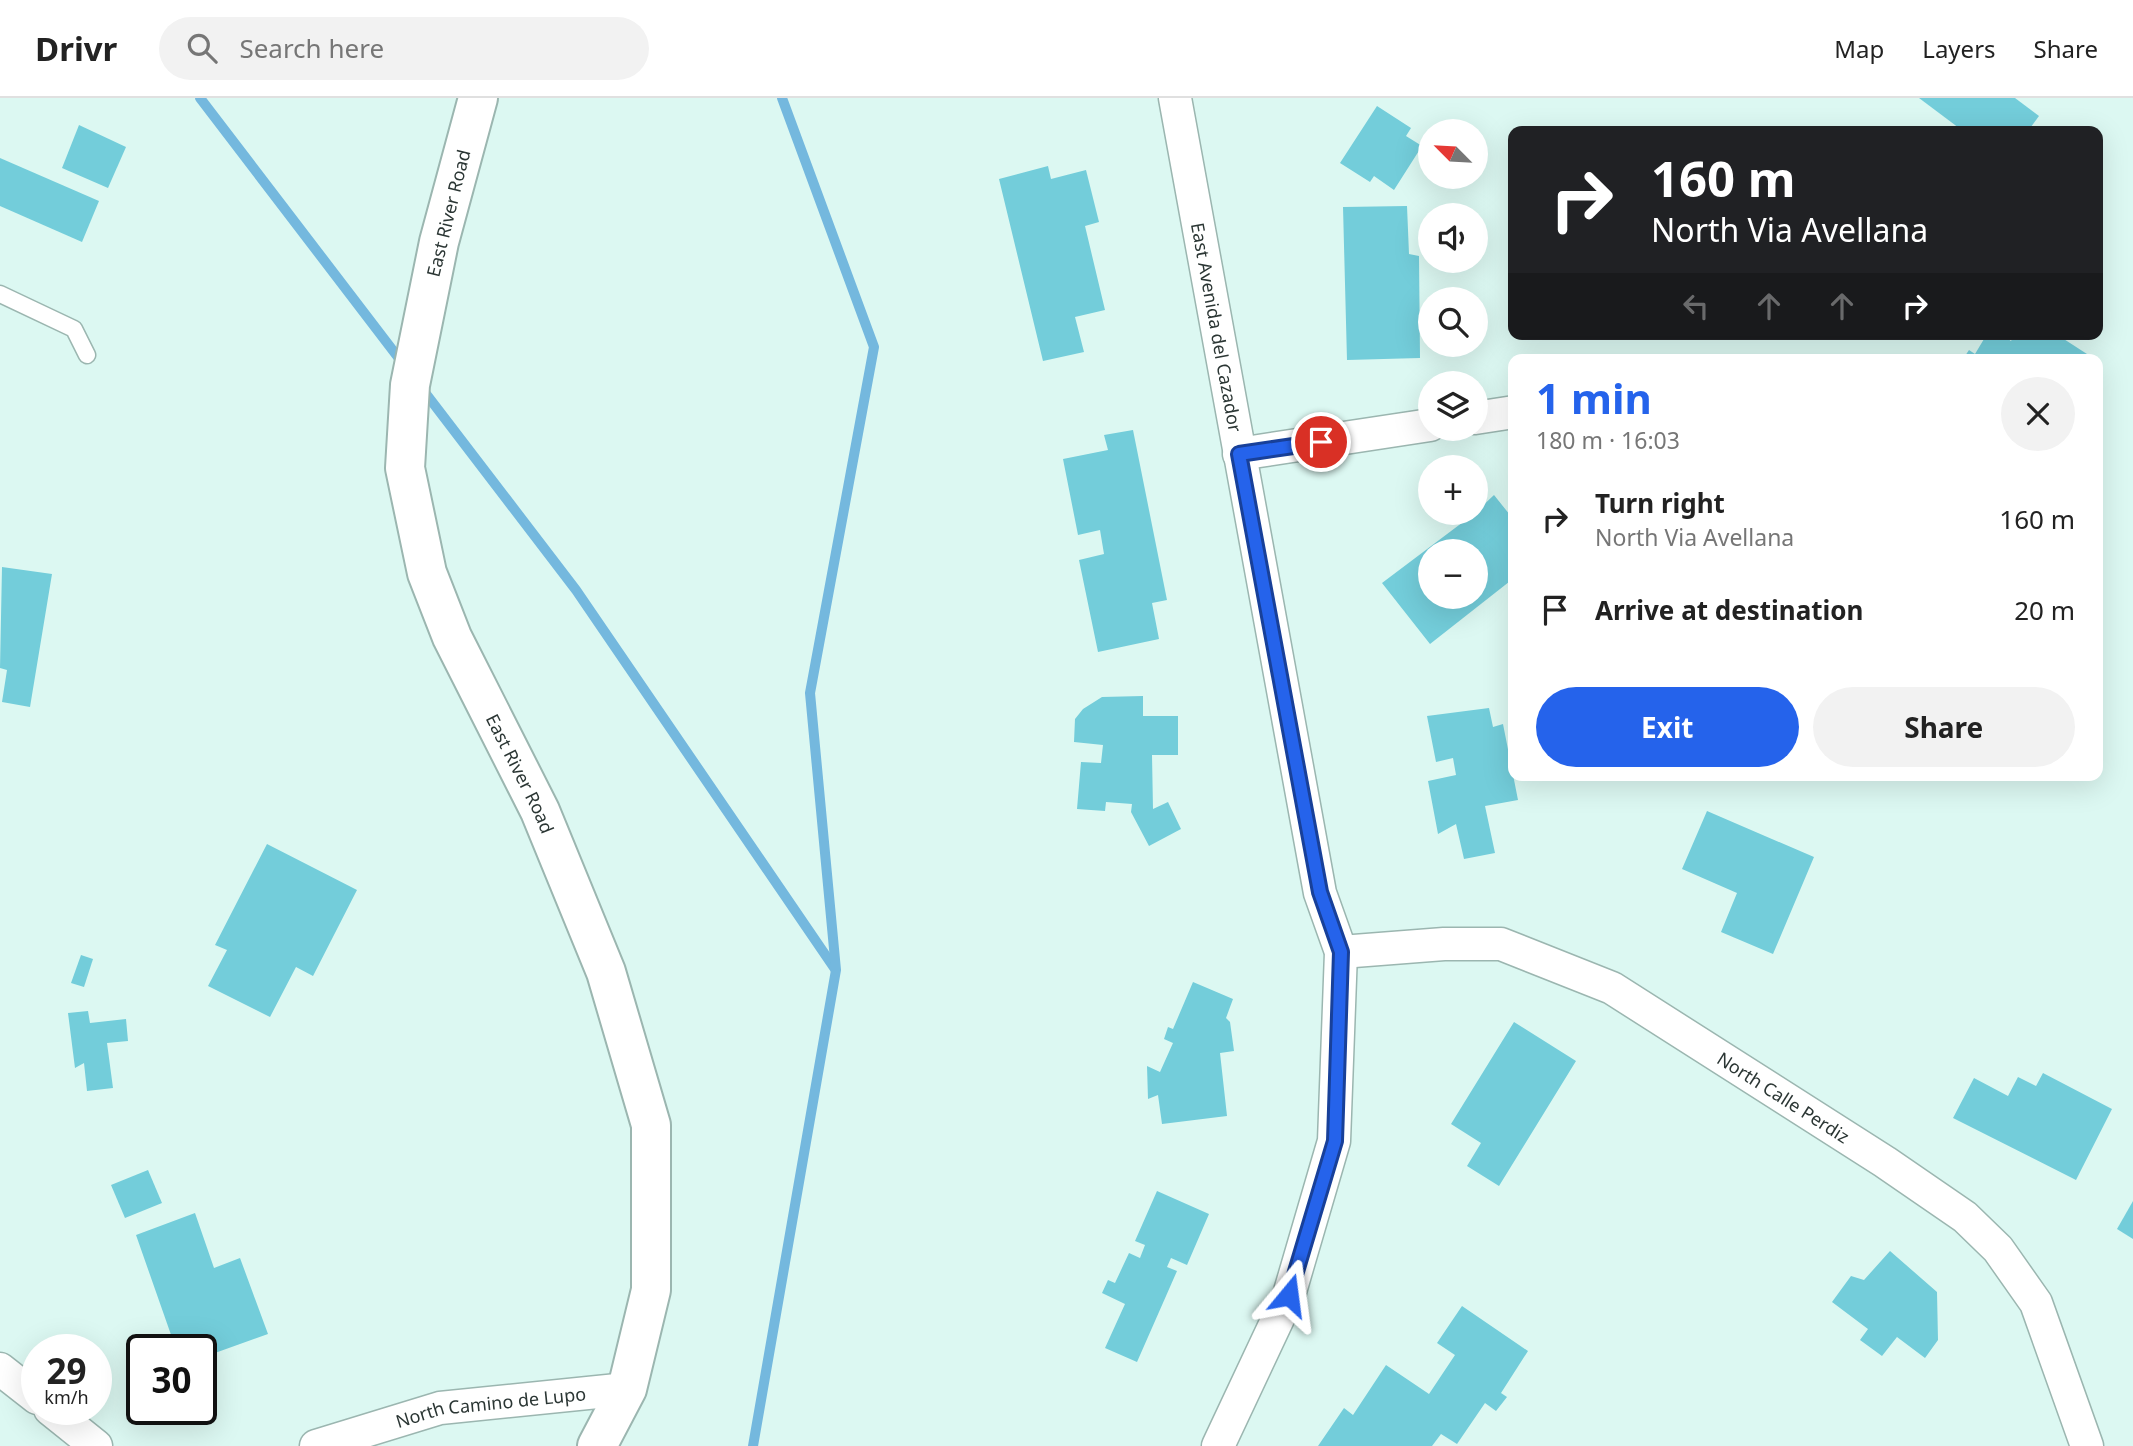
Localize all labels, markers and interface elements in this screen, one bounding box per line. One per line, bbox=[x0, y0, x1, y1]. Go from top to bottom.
search box bbox=[159, 17, 649, 80]
text: Drivr bbox=[35, 26, 117, 71]
icon: search bbox=[183, 29, 221, 67]
text: Search here bbox=[239, 30, 384, 66]
text: Map bbox=[1834, 32, 1884, 65]
text: Layers bbox=[1922, 32, 1996, 65]
text: Share bbox=[2034, 32, 2098, 65]
north arrow bbox=[1418, 119, 1488, 189]
map controls bbox=[1418, 119, 1488, 609]
text: 160 m bbox=[1651, 145, 1796, 211]
street label: East River Road bbox=[421, 147, 475, 279]
icon: right bbox=[1536, 154, 1627, 245]
button: sound bbox=[1418, 203, 1488, 273]
text: North Via Avellana bbox=[1651, 208, 1928, 251]
street label: East Avenida del Cazador bbox=[1186, 221, 1248, 434]
button: search bbox=[1418, 287, 1488, 357]
icon: left bbox=[1677, 287, 1715, 325]
icon: ahead bbox=[1750, 287, 1788, 325]
icon: ahead bbox=[1823, 287, 1861, 325]
icon: right bbox=[1896, 287, 1934, 325]
text: 1 min bbox=[1536, 369, 1652, 426]
button: layers bbox=[1418, 371, 1488, 441]
button: close bbox=[2001, 377, 2075, 451]
pin bbox=[1291, 412, 1351, 472]
icon: arrive bbox=[1302, 423, 1340, 461]
text: 180 m · 16:03 bbox=[1536, 424, 1680, 456]
button: + bbox=[1418, 455, 1488, 525]
text: Turn right bbox=[1595, 485, 1725, 521]
icon: right bbox=[1536, 500, 1574, 538]
text: 160 m bbox=[1999, 501, 2075, 537]
text: North Via Avellana bbox=[1595, 521, 1794, 553]
button: − bbox=[1418, 539, 1488, 609]
icon: arrive bbox=[1536, 591, 1574, 629]
text: Arrive at destination bbox=[1595, 592, 1864, 628]
text: 20 m bbox=[2014, 592, 2075, 628]
button: Exit bbox=[1536, 687, 1799, 767]
button: Share bbox=[1813, 687, 2075, 767]
street label: East River Road bbox=[481, 710, 560, 837]
street label: North Calle Perdiz bbox=[1713, 1046, 1854, 1148]
position arrow bbox=[1252, 1258, 1326, 1332]
speed limit sign: 30 bbox=[126, 1334, 217, 1425]
text: 29 bbox=[46, 1347, 87, 1394]
street label: North Camino de Lupo bbox=[393, 1381, 587, 1433]
text: km/h bbox=[44, 1385, 89, 1409]

